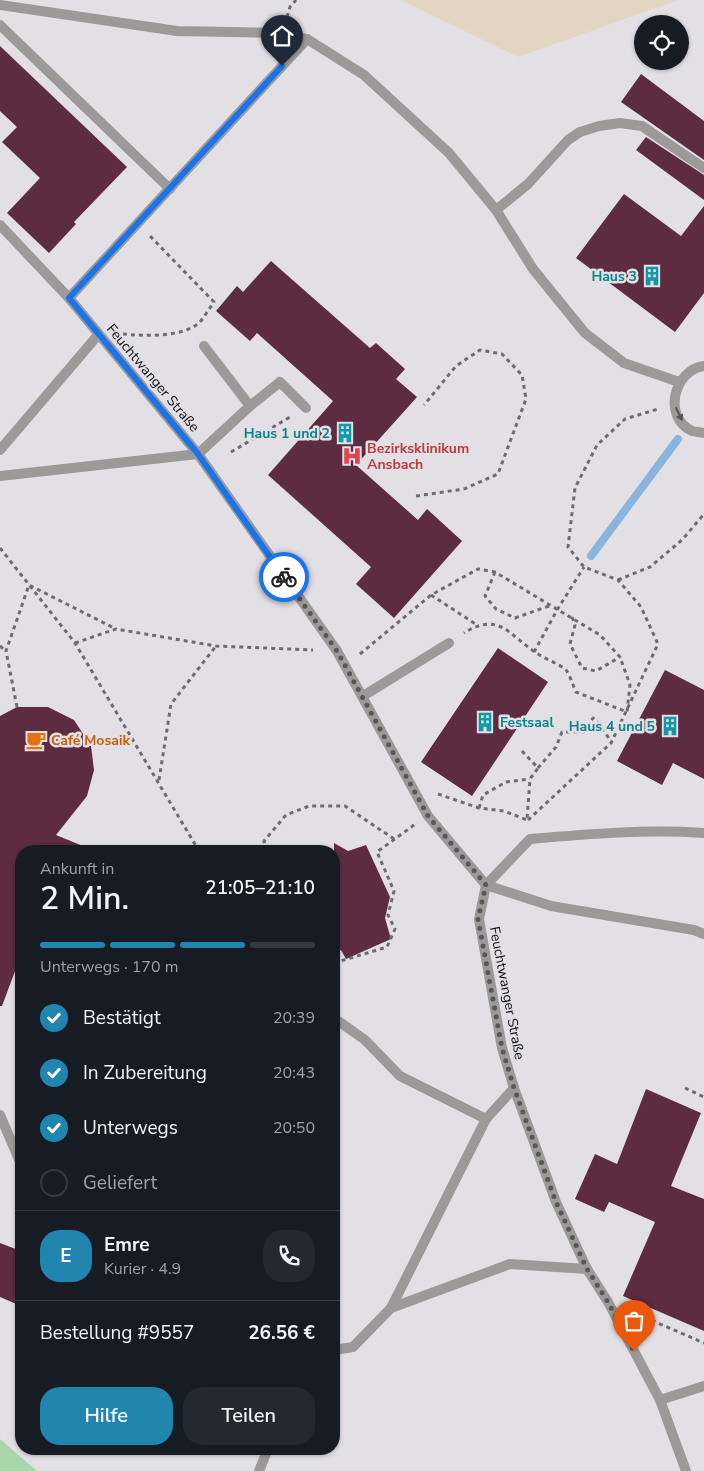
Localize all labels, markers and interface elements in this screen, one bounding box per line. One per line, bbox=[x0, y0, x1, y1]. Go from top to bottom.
pin bbox=[261, 15, 303, 66]
map controls bbox=[634, 15, 689, 70]
button: locate bbox=[634, 15, 689, 70]
icon: home bbox=[268, 22, 296, 50]
building icon: Haus 3 bbox=[641, 265, 663, 287]
place label: Haus 3 bbox=[591, 267, 637, 286]
street label: Feuchtwanger Straße bbox=[102, 320, 204, 436]
one-way arrow bbox=[675, 407, 683, 421]
building icon: Haus 1 und 2 bbox=[334, 422, 356, 444]
place label: Haus 1 und 2 bbox=[244, 424, 330, 443]
place label: Bezirksklinikum Ansbach bbox=[367, 439, 469, 474]
hospital icon: Bezirksklinikum Ansbach bbox=[341, 445, 363, 467]
courier bbox=[259, 552, 309, 602]
icon: bike bbox=[270, 563, 298, 591]
building icon: Festsaal bbox=[474, 711, 496, 733]
place label: Festsaal bbox=[500, 713, 554, 732]
building icon: Haus 4 und 5 bbox=[659, 715, 681, 737]
place label: Haus 4 und 5 bbox=[569, 717, 655, 736]
cafe icon: Café Mosaik bbox=[25, 729, 47, 751]
place label: Café Mosaik bbox=[51, 731, 130, 750]
text: Ankunft in bbox=[40, 858, 114, 880]
text: 21:05–21:10 bbox=[205, 875, 315, 901]
text: 2 Min. bbox=[40, 877, 129, 920]
street label: Feuchtwanger Straße bbox=[485, 925, 529, 1061]
text: Unterwegs · 170 m bbox=[40, 956, 178, 978]
icon: check bbox=[40, 1004, 68, 1032]
text: Bestätigt bbox=[83, 1005, 161, 1031]
text: 20:39 bbox=[273, 1007, 315, 1029]
icon: check bbox=[40, 1059, 68, 1087]
text: In Zubereitung bbox=[83, 1060, 207, 1086]
text: 20:43 bbox=[273, 1062, 315, 1084]
icon: check bbox=[40, 1114, 68, 1142]
text: Unterwegs bbox=[83, 1115, 178, 1141]
text: 20:50 bbox=[273, 1117, 315, 1139]
text: Geliefert bbox=[83, 1170, 157, 1196]
button: phone bbox=[263, 1230, 315, 1282]
text: Emre bbox=[104, 1232, 150, 1258]
text: E bbox=[60, 1243, 72, 1269]
text: Kurier · 4.9 bbox=[104, 1258, 181, 1280]
pin bbox=[613, 1300, 655, 1351]
icon: bag bbox=[620, 1307, 648, 1335]
text: Bestellung #9557 bbox=[40, 1320, 194, 1346]
text: 26.56 € bbox=[248, 1320, 315, 1346]
button: Hilfe bbox=[40, 1387, 173, 1445]
button: Teilen bbox=[183, 1387, 315, 1445]

